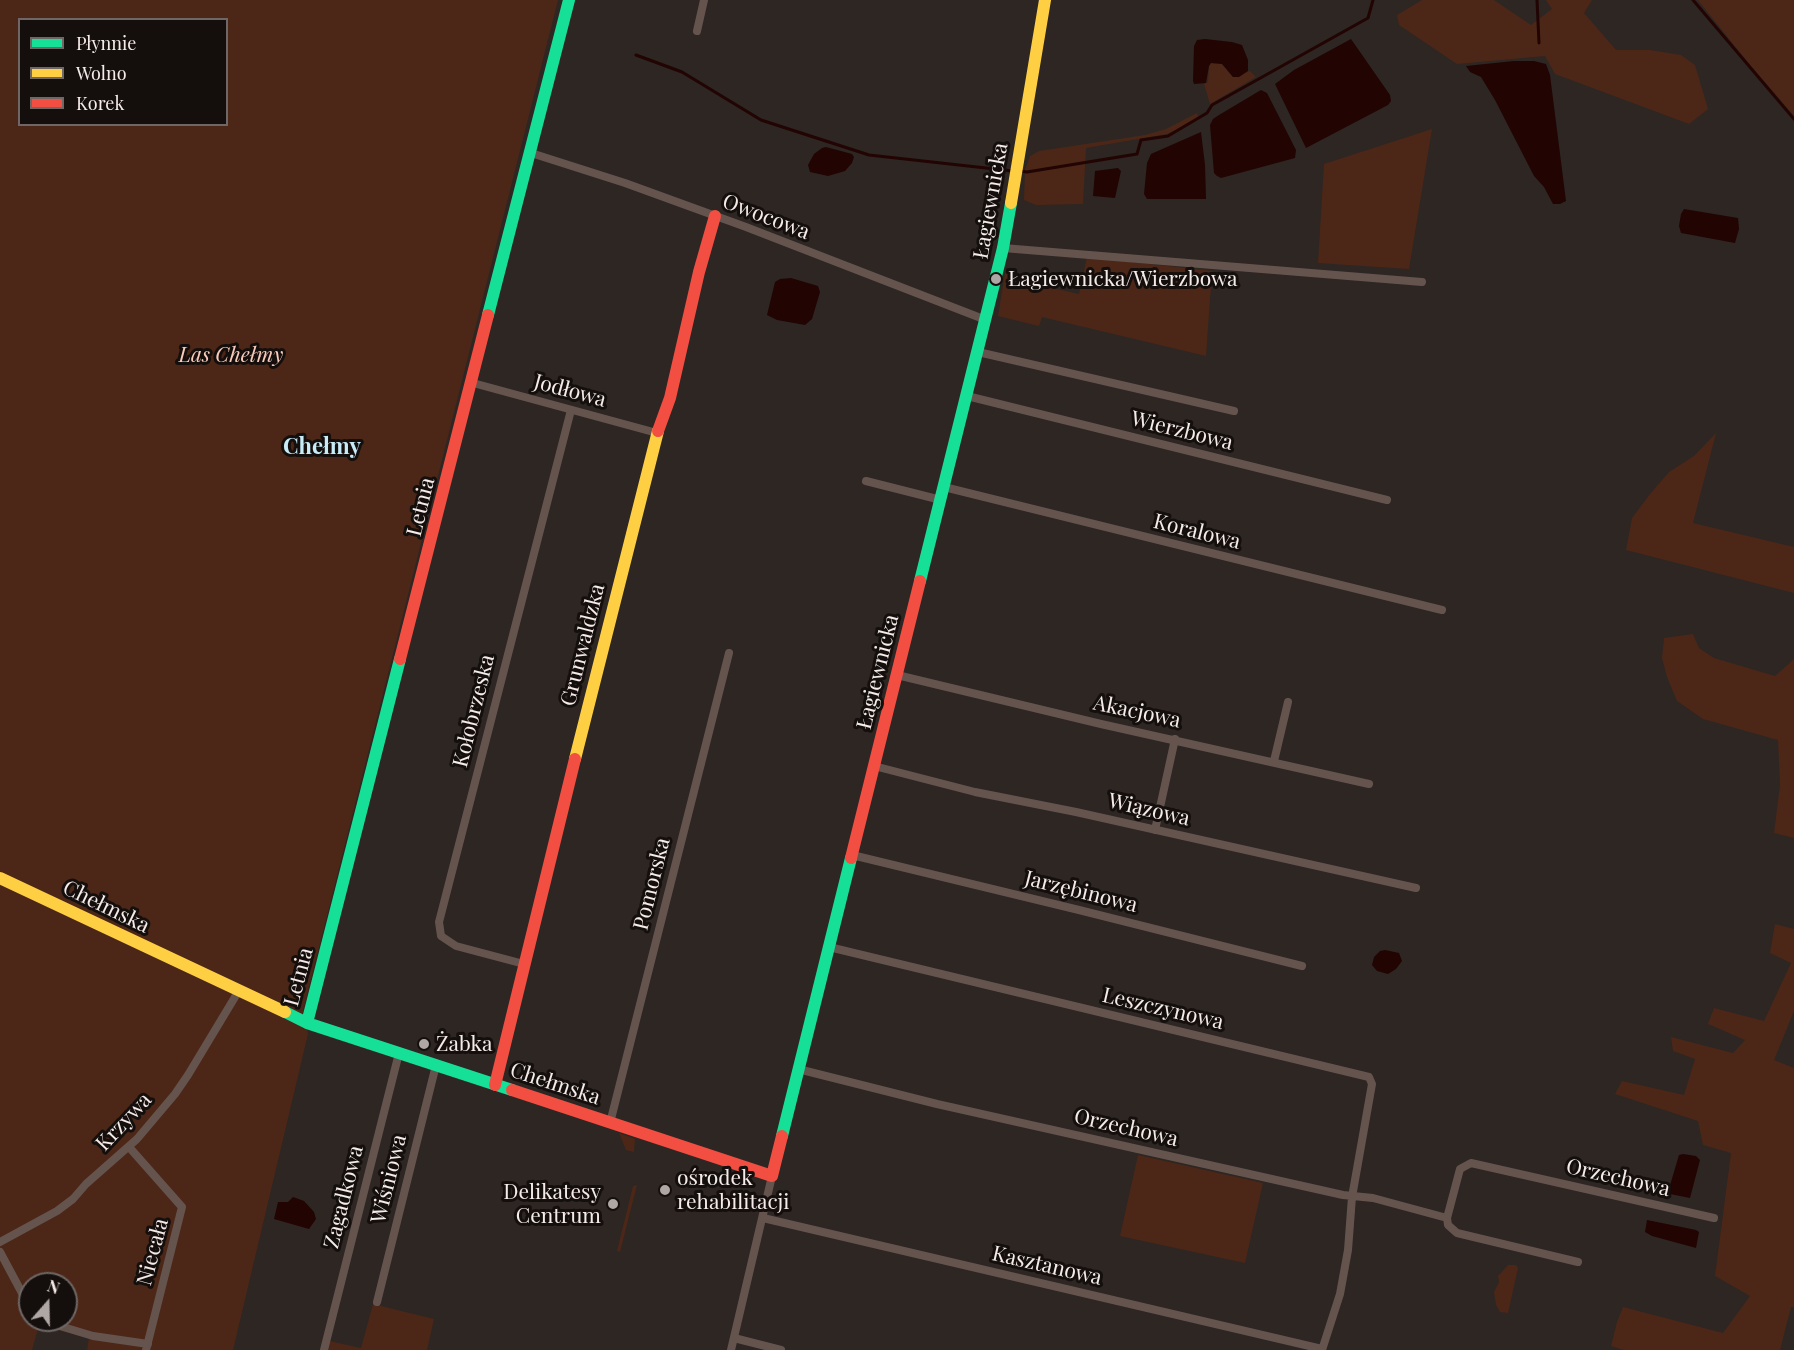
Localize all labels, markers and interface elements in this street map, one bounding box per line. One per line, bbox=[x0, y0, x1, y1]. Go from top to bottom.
legend bbox=[18, 18, 228, 126]
text: Płynnie bbox=[76, 31, 136, 55]
text: Wolno bbox=[76, 61, 127, 85]
text: Korek bbox=[76, 91, 124, 115]
street label: Łagiewnicka bbox=[968, 141, 1014, 261]
street label: Owocowa bbox=[719, 189, 813, 245]
place label: Łagiewnicka/Wierzbowa bbox=[1008, 266, 1238, 292]
marker: Łagiewnicka/Wierzbowa bbox=[989, 272, 1003, 286]
park label: Las Chełmy bbox=[179, 342, 283, 368]
street label: Jodłowa bbox=[531, 369, 609, 413]
street label: Wierzbowa bbox=[1128, 406, 1236, 456]
district label: Chełmy bbox=[283, 434, 361, 460]
street label: Letnia bbox=[402, 475, 440, 539]
street label: Koralowa bbox=[1151, 509, 1243, 555]
street label: Grunwaldzka bbox=[556, 581, 610, 709]
street label: Łagiewnicka bbox=[852, 612, 904, 732]
street label: Kołobrzeska bbox=[448, 652, 500, 770]
street label: Akacjowa bbox=[1091, 690, 1183, 734]
street label: Wiązowa bbox=[1106, 788, 1192, 832]
street label: Pomorska bbox=[628, 835, 676, 933]
street label: Jarzębinowa bbox=[1022, 866, 1140, 918]
street label: Chełmska bbox=[59, 875, 153, 939]
street label: Letnia bbox=[279, 945, 319, 1009]
street label: Leszczynowa bbox=[1100, 983, 1226, 1035]
place label: Żabka bbox=[436, 1031, 492, 1057]
marker: Żabka bbox=[417, 1037, 431, 1051]
street label: Chełmska bbox=[507, 1058, 603, 1110]
street label: Krzywa bbox=[91, 1088, 157, 1156]
street label: Orzechowa bbox=[1072, 1104, 1180, 1152]
street label: Wiśniowa bbox=[366, 1132, 412, 1226]
street label: Zagadkowa bbox=[319, 1143, 369, 1251]
street label: Orzechowa bbox=[1564, 1154, 1672, 1202]
place label: ośrodek rehabilitacji bbox=[677, 1165, 789, 1215]
place label: Delikatesy Centrum bbox=[503, 1179, 601, 1229]
marker: ośrodek rehabilitacji bbox=[658, 1183, 672, 1197]
marker: Delikatesy Centrum bbox=[606, 1197, 620, 1211]
street label: Niecała bbox=[132, 1216, 174, 1288]
street label: Kasztanowa bbox=[990, 1241, 1104, 1291]
north arrow bbox=[18, 1272, 78, 1332]
text: N bbox=[45, 1275, 63, 1298]

